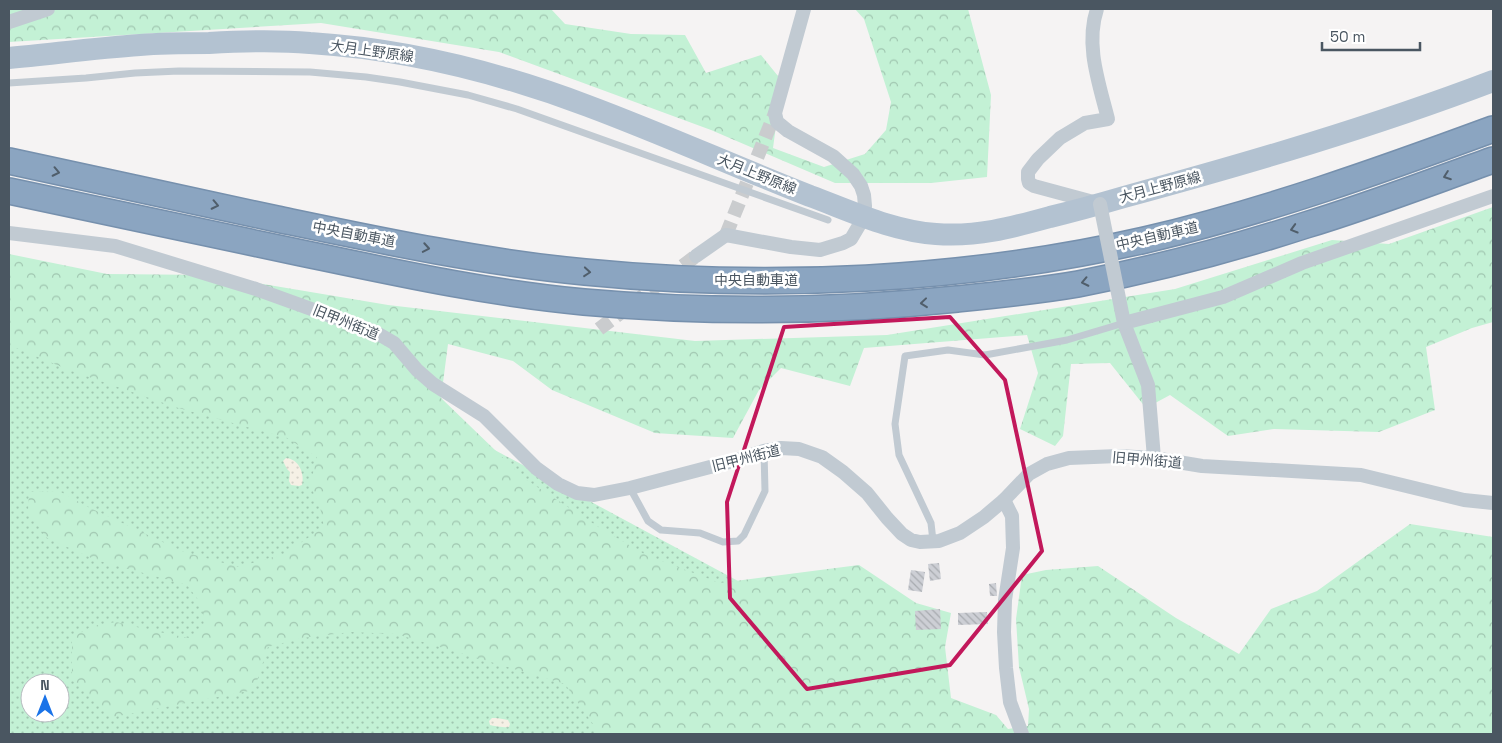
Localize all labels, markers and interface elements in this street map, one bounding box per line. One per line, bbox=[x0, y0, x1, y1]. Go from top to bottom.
scale bar bbox=[1322, 20, 1420, 52]
text: 50 m bbox=[1330, 27, 1365, 46]
street label: 大月上野原線 bbox=[329, 36, 415, 66]
street label: 大月上野原線 bbox=[715, 150, 799, 198]
one-way arrow bbox=[52, 166, 61, 176]
street label: 大月上野原線 bbox=[1117, 167, 1203, 207]
one-way arrow bbox=[1444, 170, 1452, 180]
one-way arrow bbox=[211, 200, 220, 210]
street label: 中央自動車道 bbox=[311, 217, 397, 251]
street label: 中央自動車道 bbox=[1114, 218, 1200, 254]
one-way arrow bbox=[1290, 223, 1298, 233]
one-way arrow bbox=[422, 243, 430, 253]
one-way arrow bbox=[583, 266, 591, 277]
street label: 中央自動車道 bbox=[714, 271, 798, 289]
one-way arrow bbox=[1081, 276, 1090, 287]
one-way arrow bbox=[920, 297, 928, 308]
street label: 旧甲州街道 bbox=[310, 301, 382, 343]
street label: 旧甲州街道 bbox=[710, 441, 782, 475]
street label: 旧甲州街道 bbox=[1111, 448, 1183, 472]
north arrow bbox=[20, 673, 70, 723]
text: N bbox=[40, 676, 50, 694]

